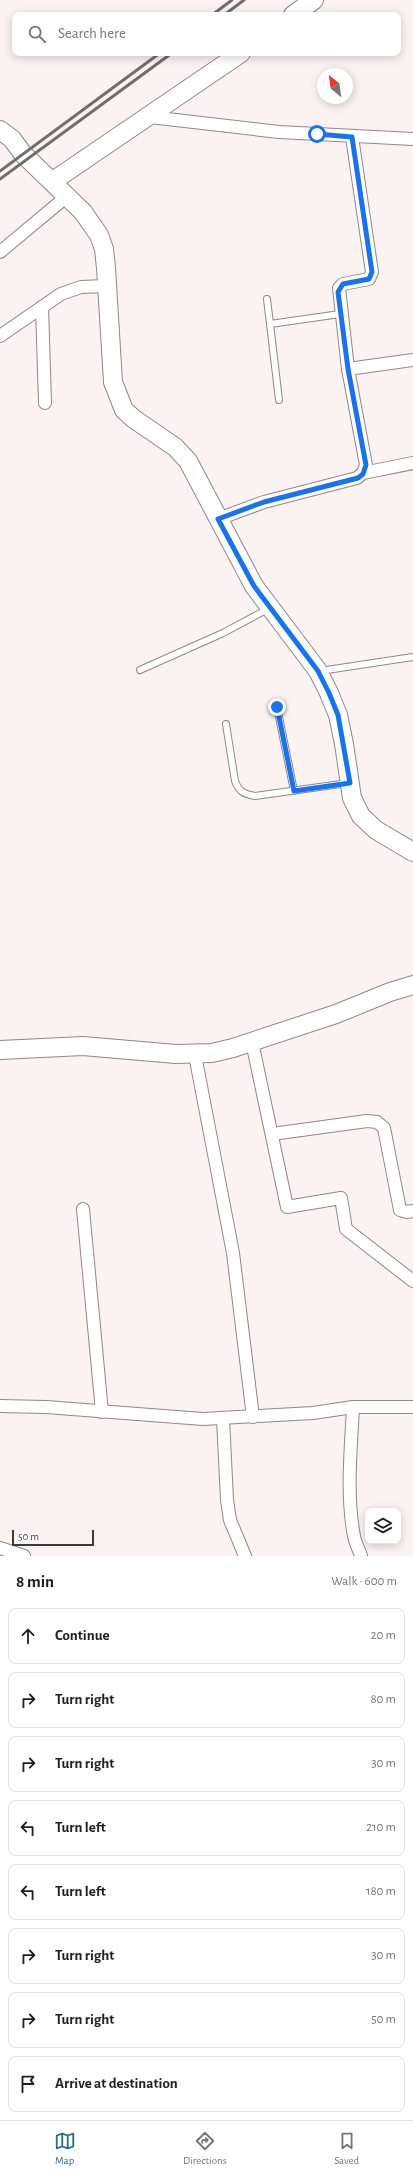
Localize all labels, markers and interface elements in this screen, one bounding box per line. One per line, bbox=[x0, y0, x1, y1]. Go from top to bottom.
search box bbox=[12, 12, 401, 56]
icon: search bbox=[26, 23, 48, 45]
text: Search here bbox=[58, 26, 126, 41]
north arrow bbox=[317, 68, 353, 104]
route start bbox=[308, 125, 326, 143]
route end bbox=[268, 698, 286, 716]
map controls bbox=[365, 1508, 401, 1544]
button: layers bbox=[365, 1508, 401, 1544]
scale bar bbox=[12, 1528, 94, 1547]
text: 50 m bbox=[18, 1531, 39, 1542]
text: 8 min bbox=[16, 1573, 54, 1590]
text: Walk · 600 m bbox=[331, 1575, 397, 1588]
icon: ahead bbox=[17, 1625, 39, 1647]
text: Continue bbox=[55, 1628, 110, 1643]
text: 20 m bbox=[371, 1629, 396, 1642]
icon: right bbox=[17, 1689, 39, 1711]
text: Turn right bbox=[55, 1692, 114, 1707]
text: 80 m bbox=[370, 1693, 396, 1706]
icon: right bbox=[17, 1753, 39, 1775]
text: Turn right bbox=[55, 1756, 114, 1771]
text: 30 m bbox=[371, 1757, 396, 1770]
icon: left bbox=[17, 1817, 39, 1839]
text: Turn left bbox=[55, 1820, 106, 1835]
text: 210 m bbox=[366, 1821, 396, 1834]
icon: left bbox=[17, 1881, 39, 1903]
text: Turn left bbox=[55, 1884, 106, 1899]
text: 180 m bbox=[366, 1885, 396, 1898]
icon: right bbox=[17, 1945, 39, 1967]
text: Turn right bbox=[55, 1948, 114, 1963]
text: 30 m bbox=[371, 1949, 396, 1962]
icon: right bbox=[17, 2009, 39, 2031]
text: Turn right bbox=[55, 2012, 114, 2027]
text: 50 m bbox=[371, 2013, 396, 2026]
icon: arrive bbox=[17, 2073, 39, 2095]
text: Arrive at destination bbox=[55, 2076, 178, 2091]
tab: Map bbox=[54, 2130, 76, 2167]
tab: Directions bbox=[183, 2130, 227, 2167]
tab: Saved bbox=[334, 2130, 359, 2167]

